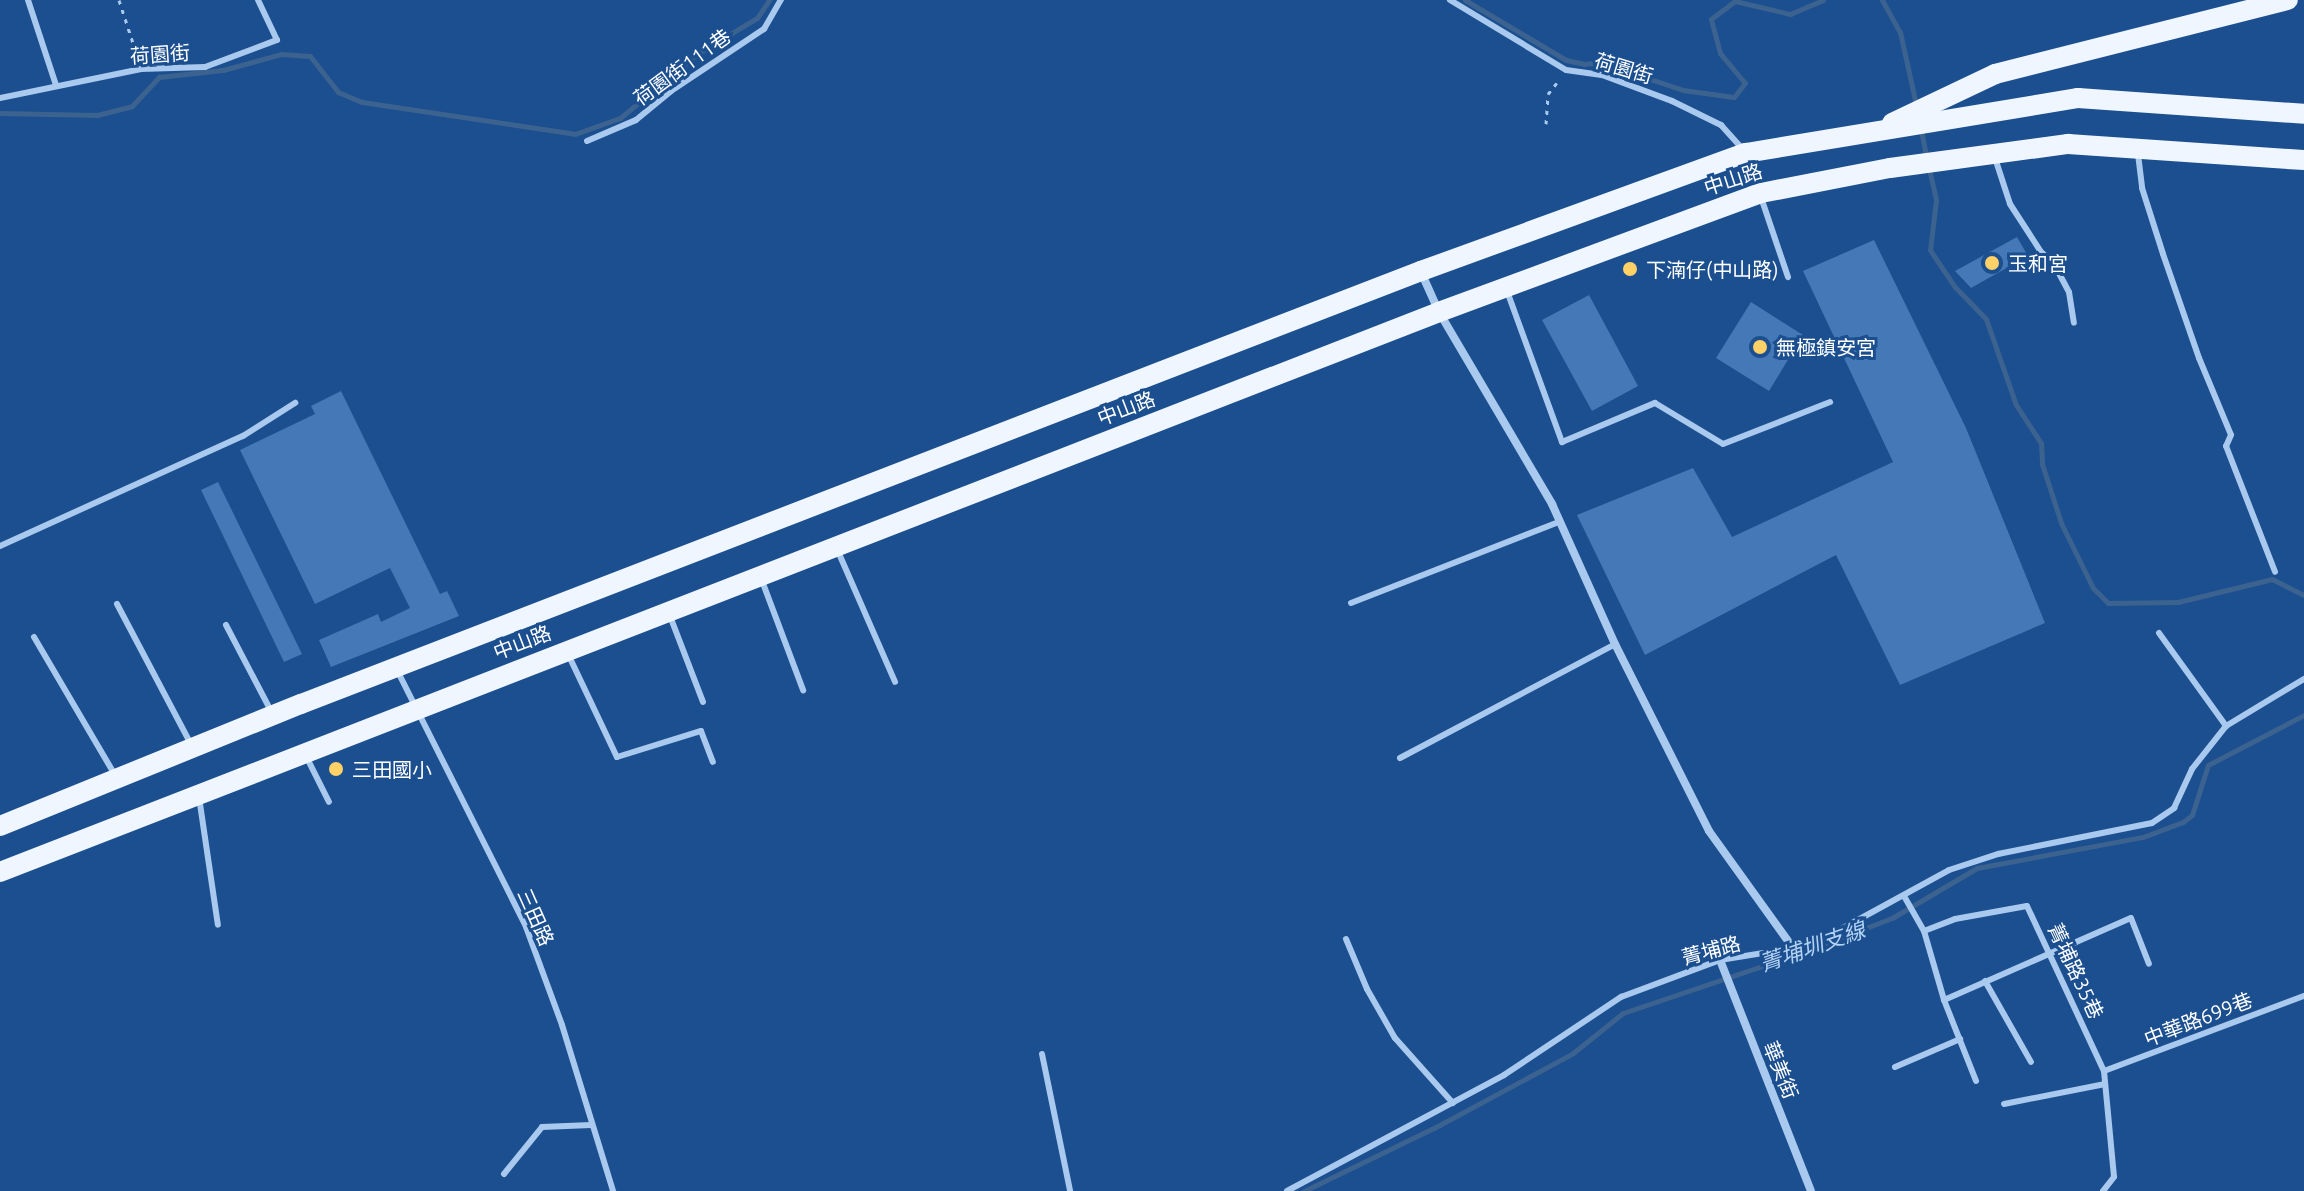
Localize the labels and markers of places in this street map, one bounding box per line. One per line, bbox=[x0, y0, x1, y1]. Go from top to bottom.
place label: 玉和宮 bbox=[2008, 251, 2068, 275]
marker: 玉和宮 bbox=[1983, 254, 2001, 272]
place label: 下湳仔(中山路) bbox=[1646, 257, 1779, 281]
marker: 下湳仔(中山路) bbox=[1621, 260, 1639, 278]
place label: 無極鎮安宮 bbox=[1776, 335, 1876, 359]
marker: 無極鎮安宮 bbox=[1751, 338, 1769, 356]
place label: 三田國小 bbox=[352, 757, 432, 781]
marker: 三田國小 bbox=[327, 760, 345, 778]

